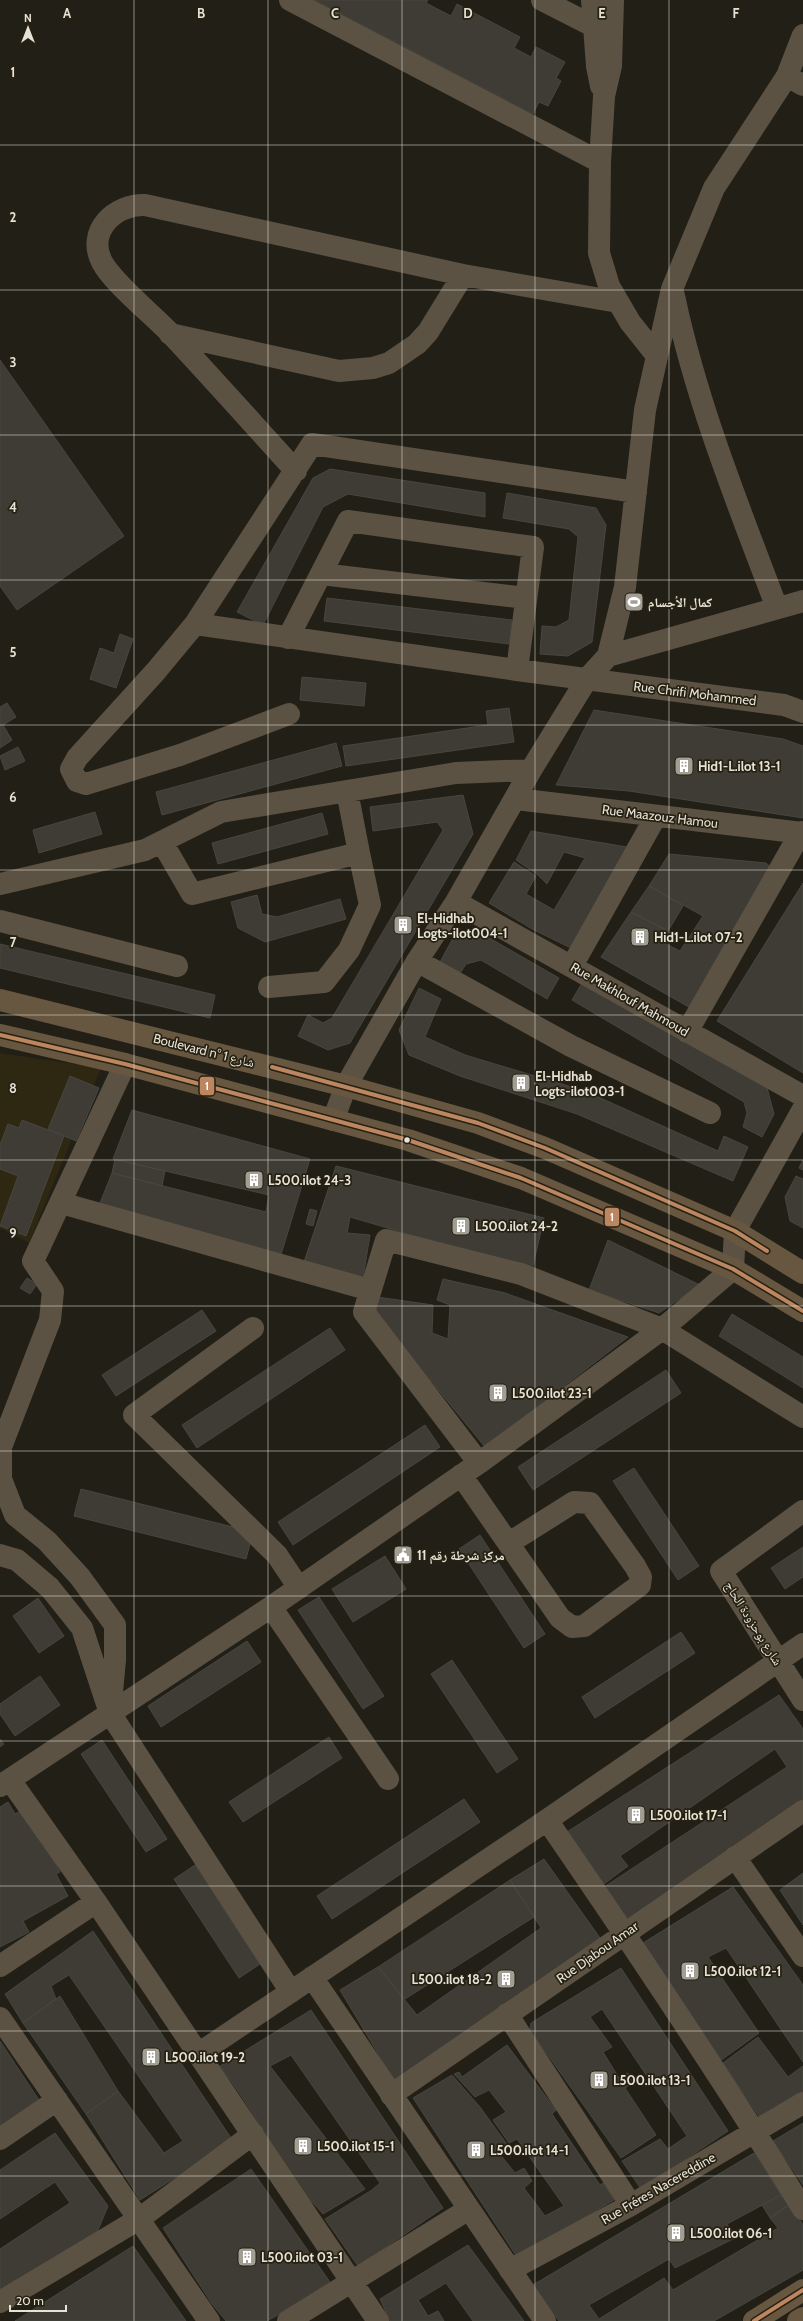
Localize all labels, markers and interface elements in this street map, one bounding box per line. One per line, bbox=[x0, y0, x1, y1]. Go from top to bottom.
text: A bbox=[63, 5, 72, 21]
text: B bbox=[197, 5, 205, 21]
text: C bbox=[331, 5, 339, 21]
text: D bbox=[463, 5, 473, 21]
text: E bbox=[598, 5, 606, 21]
text: F bbox=[733, 5, 740, 21]
north arrow bbox=[8, 8, 48, 48]
text: N bbox=[24, 11, 32, 25]
text: 1 bbox=[11, 64, 15, 80]
text: 2 bbox=[10, 209, 17, 225]
text: 3 bbox=[9, 354, 17, 370]
text: 4 bbox=[9, 499, 17, 515]
sports icon: كمال الأجسام bbox=[623, 591, 645, 613]
place label: كمال الأجسام bbox=[648, 594, 713, 612]
text: 5 bbox=[10, 644, 17, 660]
street label: Rue Chrifi Mohammed bbox=[633, 678, 757, 708]
building icon: Hid1-L.ilot 13-1 bbox=[673, 755, 695, 777]
place label: Hid1-L.ilot 13-1 bbox=[698, 758, 781, 774]
text: 6 bbox=[9, 789, 17, 805]
street label: Rue Maazouz Hamou bbox=[601, 801, 719, 831]
place label: El-Hidhab Logts-ilot004-1 bbox=[417, 910, 508, 941]
building icon: El-Hidhab Logts-ilot004-1 bbox=[392, 914, 414, 936]
building icon: Hid1-L.ilot 07-2 bbox=[629, 926, 651, 948]
place label: Hid1-L.ilot 07-2 bbox=[654, 929, 743, 945]
text: 7 bbox=[10, 934, 17, 950]
street label: Rue Makhlouf Mahmoud bbox=[568, 959, 692, 1039]
street label: Boulevard n° شارع 1 bbox=[151, 1030, 256, 1072]
place label: El-Hidhab Logts-ilot003-1 bbox=[535, 1068, 624, 1099]
building icon: El-Hidhab Logts-ilot003-1 bbox=[510, 1072, 532, 1094]
line badge: 1 bbox=[199, 1076, 215, 1096]
text: 1 bbox=[205, 1079, 209, 1093]
text: 8 bbox=[9, 1080, 17, 1096]
unlabelled marker bbox=[402, 1135, 412, 1145]
building icon: L500.ilot 24-3 bbox=[243, 1169, 265, 1191]
place label: L500.ilot 24-3 bbox=[268, 1172, 351, 1188]
line badge: 1 bbox=[604, 1207, 620, 1227]
text: 1 bbox=[610, 1210, 614, 1224]
building icon: L500.ilot 24-2 bbox=[450, 1215, 472, 1237]
place label: L500.ilot 24-2 bbox=[475, 1218, 558, 1234]
text: 9 bbox=[9, 1225, 17, 1241]
building icon: L500.ilot 23-1 bbox=[487, 1382, 509, 1404]
place label: L500.ilot 23-1 bbox=[512, 1385, 592, 1401]
public building icon: مركز شرطة رقم 11 bbox=[392, 1544, 414, 1566]
place label: مركز شرطة رقم 11 bbox=[417, 1547, 505, 1565]
street label: شارع بوحزودة الحاج bbox=[720, 1578, 786, 1669]
building icon: L500.ilot 17-1 bbox=[625, 1804, 647, 1826]
place label: L500.ilot 17-1 bbox=[650, 1807, 727, 1823]
street label: Rue Djabou Amar bbox=[553, 1917, 642, 1987]
building icon: L500.ilot 12-1 bbox=[679, 1960, 701, 1982]
place label: L500.ilot 12-1 bbox=[704, 1963, 781, 1979]
building icon: L500.ilot 18-2 bbox=[495, 1968, 517, 1990]
place label: L500.ilot 18-2 bbox=[411, 1971, 492, 1987]
building icon: L500.ilot 19-2 bbox=[140, 2046, 162, 2068]
place label: L500.ilot 19-2 bbox=[165, 2049, 245, 2065]
building icon: L500.ilot 13-1 bbox=[588, 2069, 610, 2091]
place label: L500.ilot 13-1 bbox=[613, 2072, 691, 2088]
building icon: L500.ilot 15-1 bbox=[292, 2135, 314, 2157]
place label: L500.ilot 15-1 bbox=[317, 2138, 395, 2154]
building icon: L500.ilot 14-1 bbox=[465, 2139, 487, 2161]
place label: L500.ilot 14-1 bbox=[490, 2142, 569, 2158]
street label: Rue Fréres Nacereddine bbox=[598, 2149, 718, 2227]
building icon: L500.ilot 06-1 bbox=[665, 2222, 687, 2244]
place label: L500.ilot 06-1 bbox=[690, 2225, 772, 2241]
building icon: L500.ilot 03-1 bbox=[236, 2246, 258, 2268]
place label: L500.ilot 03-1 bbox=[261, 2249, 343, 2265]
scale bar bbox=[10, 2287, 66, 2313]
text: 20 m bbox=[16, 2293, 44, 2308]

